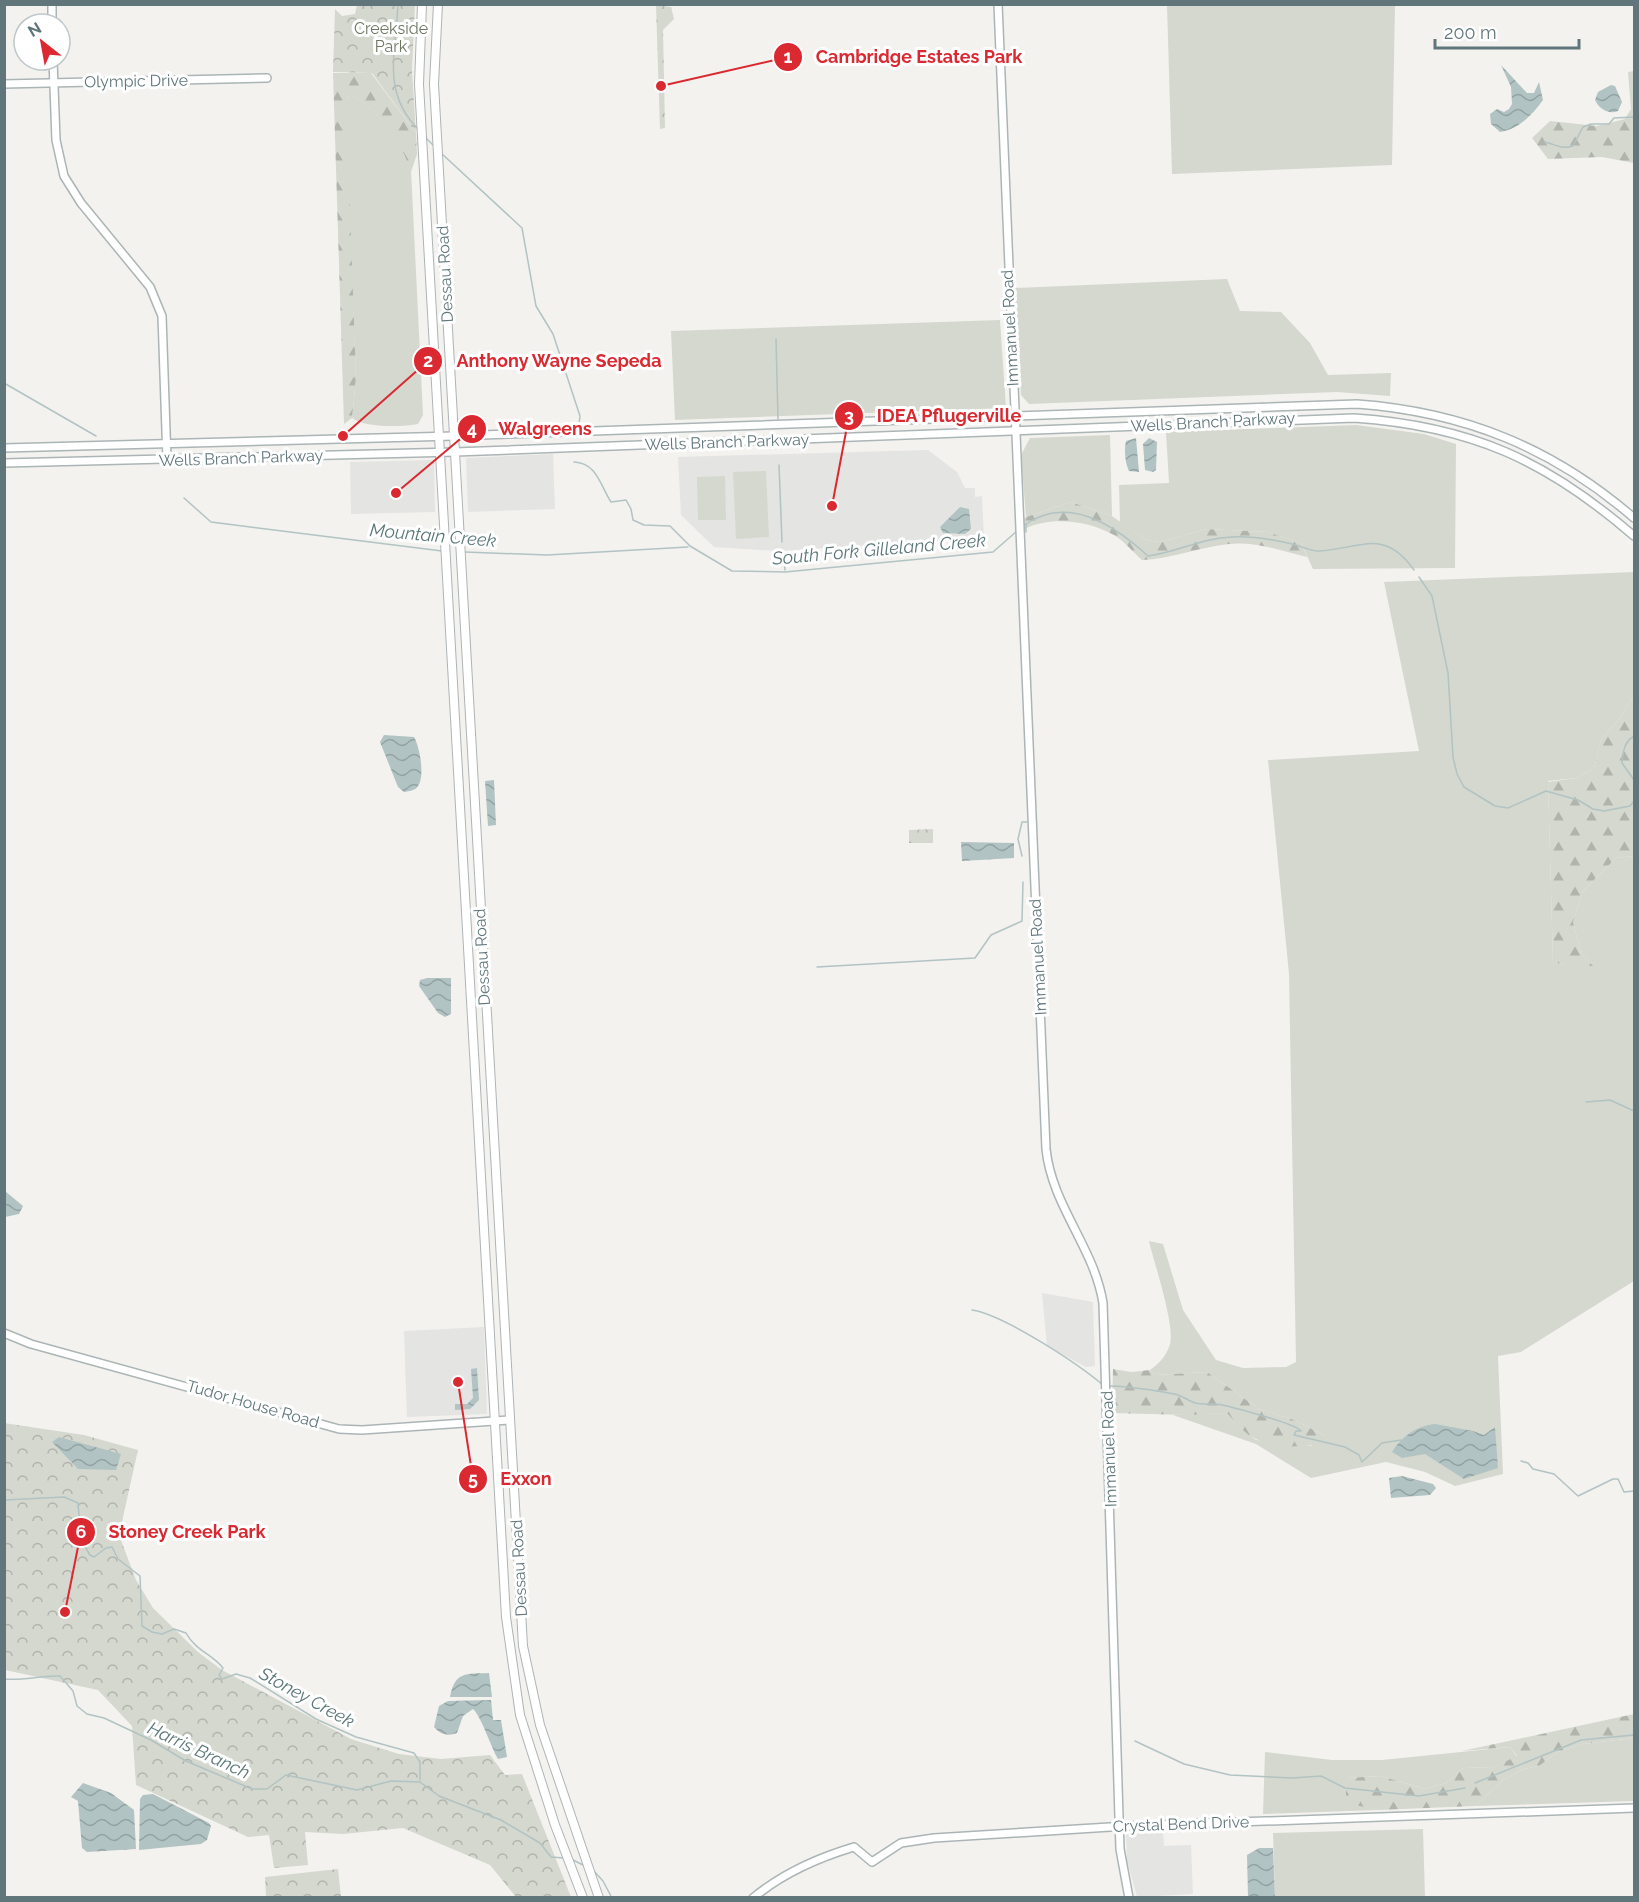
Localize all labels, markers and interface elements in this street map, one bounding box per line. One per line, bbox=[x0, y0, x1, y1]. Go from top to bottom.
north arrow bbox=[12, 12, 72, 72]
scale bar bbox=[1435, 12, 1579, 50]
text: N bbox=[24, 18, 45, 41]
park label: Creekside Park bbox=[354, 19, 428, 56]
text: 200 m bbox=[1444, 22, 1497, 43]
callout: Cambridge Estates Park bbox=[773, 39, 1034, 75]
text: 1 bbox=[784, 46, 793, 67]
text: Cambridge Estates Park bbox=[816, 46, 1023, 67]
street label: Olympic Drive bbox=[84, 71, 188, 91]
street label: Dessau Road bbox=[433, 225, 457, 323]
street label: Immanuel Road bbox=[997, 269, 1023, 387]
callout: Anthony Wayne Sepeda bbox=[413, 343, 674, 379]
text: 2 bbox=[423, 350, 433, 371]
text: Anthony Wayne Sepeda bbox=[456, 350, 662, 371]
callout: IDEA Pflugerville bbox=[834, 398, 1034, 434]
text: 3 bbox=[844, 405, 854, 426]
text: IDEA Pflugerville bbox=[877, 405, 1022, 426]
street label: Wells Branch Parkway bbox=[1130, 408, 1296, 436]
callout: Walgreens bbox=[457, 411, 604, 447]
text: 4 bbox=[467, 418, 477, 439]
text: Walgreens bbox=[498, 418, 592, 439]
street label: Wells Branch Parkway bbox=[644, 430, 810, 454]
street label: Wells Branch Parkway bbox=[158, 446, 324, 470]
water label: Mountain Creek bbox=[369, 519, 497, 551]
water label: South Fork Gilleland Creek bbox=[770, 529, 987, 569]
street label: Immanuel Road bbox=[1025, 898, 1051, 1016]
street label: Dessau Road bbox=[470, 908, 494, 1006]
street label: Tudor House Road bbox=[185, 1376, 322, 1432]
street label: Immanuel Road bbox=[1097, 1390, 1121, 1508]
callout: Exxon bbox=[458, 1461, 563, 1497]
text: 5 bbox=[468, 1468, 478, 1489]
text: Exxon bbox=[500, 1468, 552, 1489]
callout: Stoney Creek Park bbox=[66, 1514, 277, 1550]
street label: Dessau Road bbox=[507, 1519, 531, 1617]
text: 6 bbox=[76, 1521, 87, 1542]
text: Stoney Creek Park bbox=[108, 1521, 267, 1542]
water label: Stoney Creek bbox=[255, 1662, 358, 1732]
water label: Harris Branch bbox=[145, 1717, 253, 1783]
street label: Crystal Bend Drive bbox=[1113, 1812, 1249, 1836]

